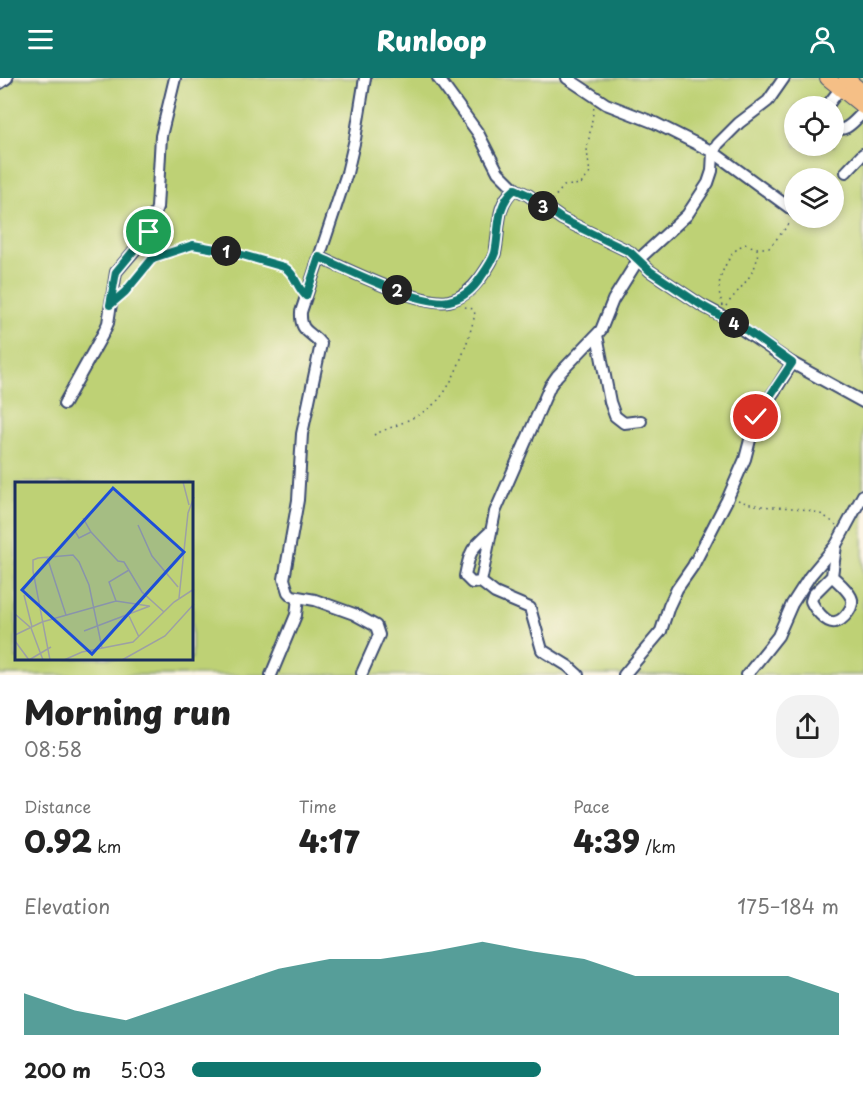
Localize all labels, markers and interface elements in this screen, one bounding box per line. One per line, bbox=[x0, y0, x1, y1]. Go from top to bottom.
text: Runloop bbox=[377, 19, 487, 60]
icon: menu bbox=[24, 23, 57, 56]
icon: person bbox=[806, 23, 839, 56]
map controls bbox=[784, 96, 844, 228]
button: locate bbox=[784, 96, 844, 156]
button: layers bbox=[784, 168, 844, 228]
pin: 3 bbox=[528, 191, 558, 221]
text: 3 bbox=[538, 194, 548, 218]
pin bbox=[123, 206, 174, 257]
icon: arrive bbox=[132, 215, 165, 248]
pin: 1 bbox=[211, 236, 241, 266]
text: 1 bbox=[222, 239, 230, 263]
pin: 2 bbox=[382, 275, 412, 305]
text: 2 bbox=[391, 278, 403, 302]
pin: 4 bbox=[719, 308, 749, 338]
text: 4 bbox=[729, 311, 739, 335]
pin bbox=[730, 391, 781, 442]
icon: check bbox=[739, 400, 772, 433]
inset map bbox=[15, 482, 194, 660]
text: Morning run bbox=[24, 686, 231, 736]
button: share bbox=[776, 695, 839, 758]
text: 08:58 bbox=[24, 734, 82, 764]
text: Distance bbox=[24, 794, 91, 818]
text: Time bbox=[299, 794, 336, 818]
text: Pace bbox=[573, 794, 609, 818]
text: 0.92 bbox=[24, 818, 92, 863]
text: 4:17 bbox=[299, 818, 359, 863]
text: 4:39 bbox=[573, 818, 640, 863]
text: km bbox=[92, 834, 121, 858]
text: /km bbox=[640, 834, 676, 858]
text: Elevation bbox=[24, 891, 110, 921]
text: 175–184 m bbox=[737, 891, 839, 921]
text: 200 m bbox=[24, 1055, 91, 1085]
text: 5:03 bbox=[120, 1055, 166, 1085]

